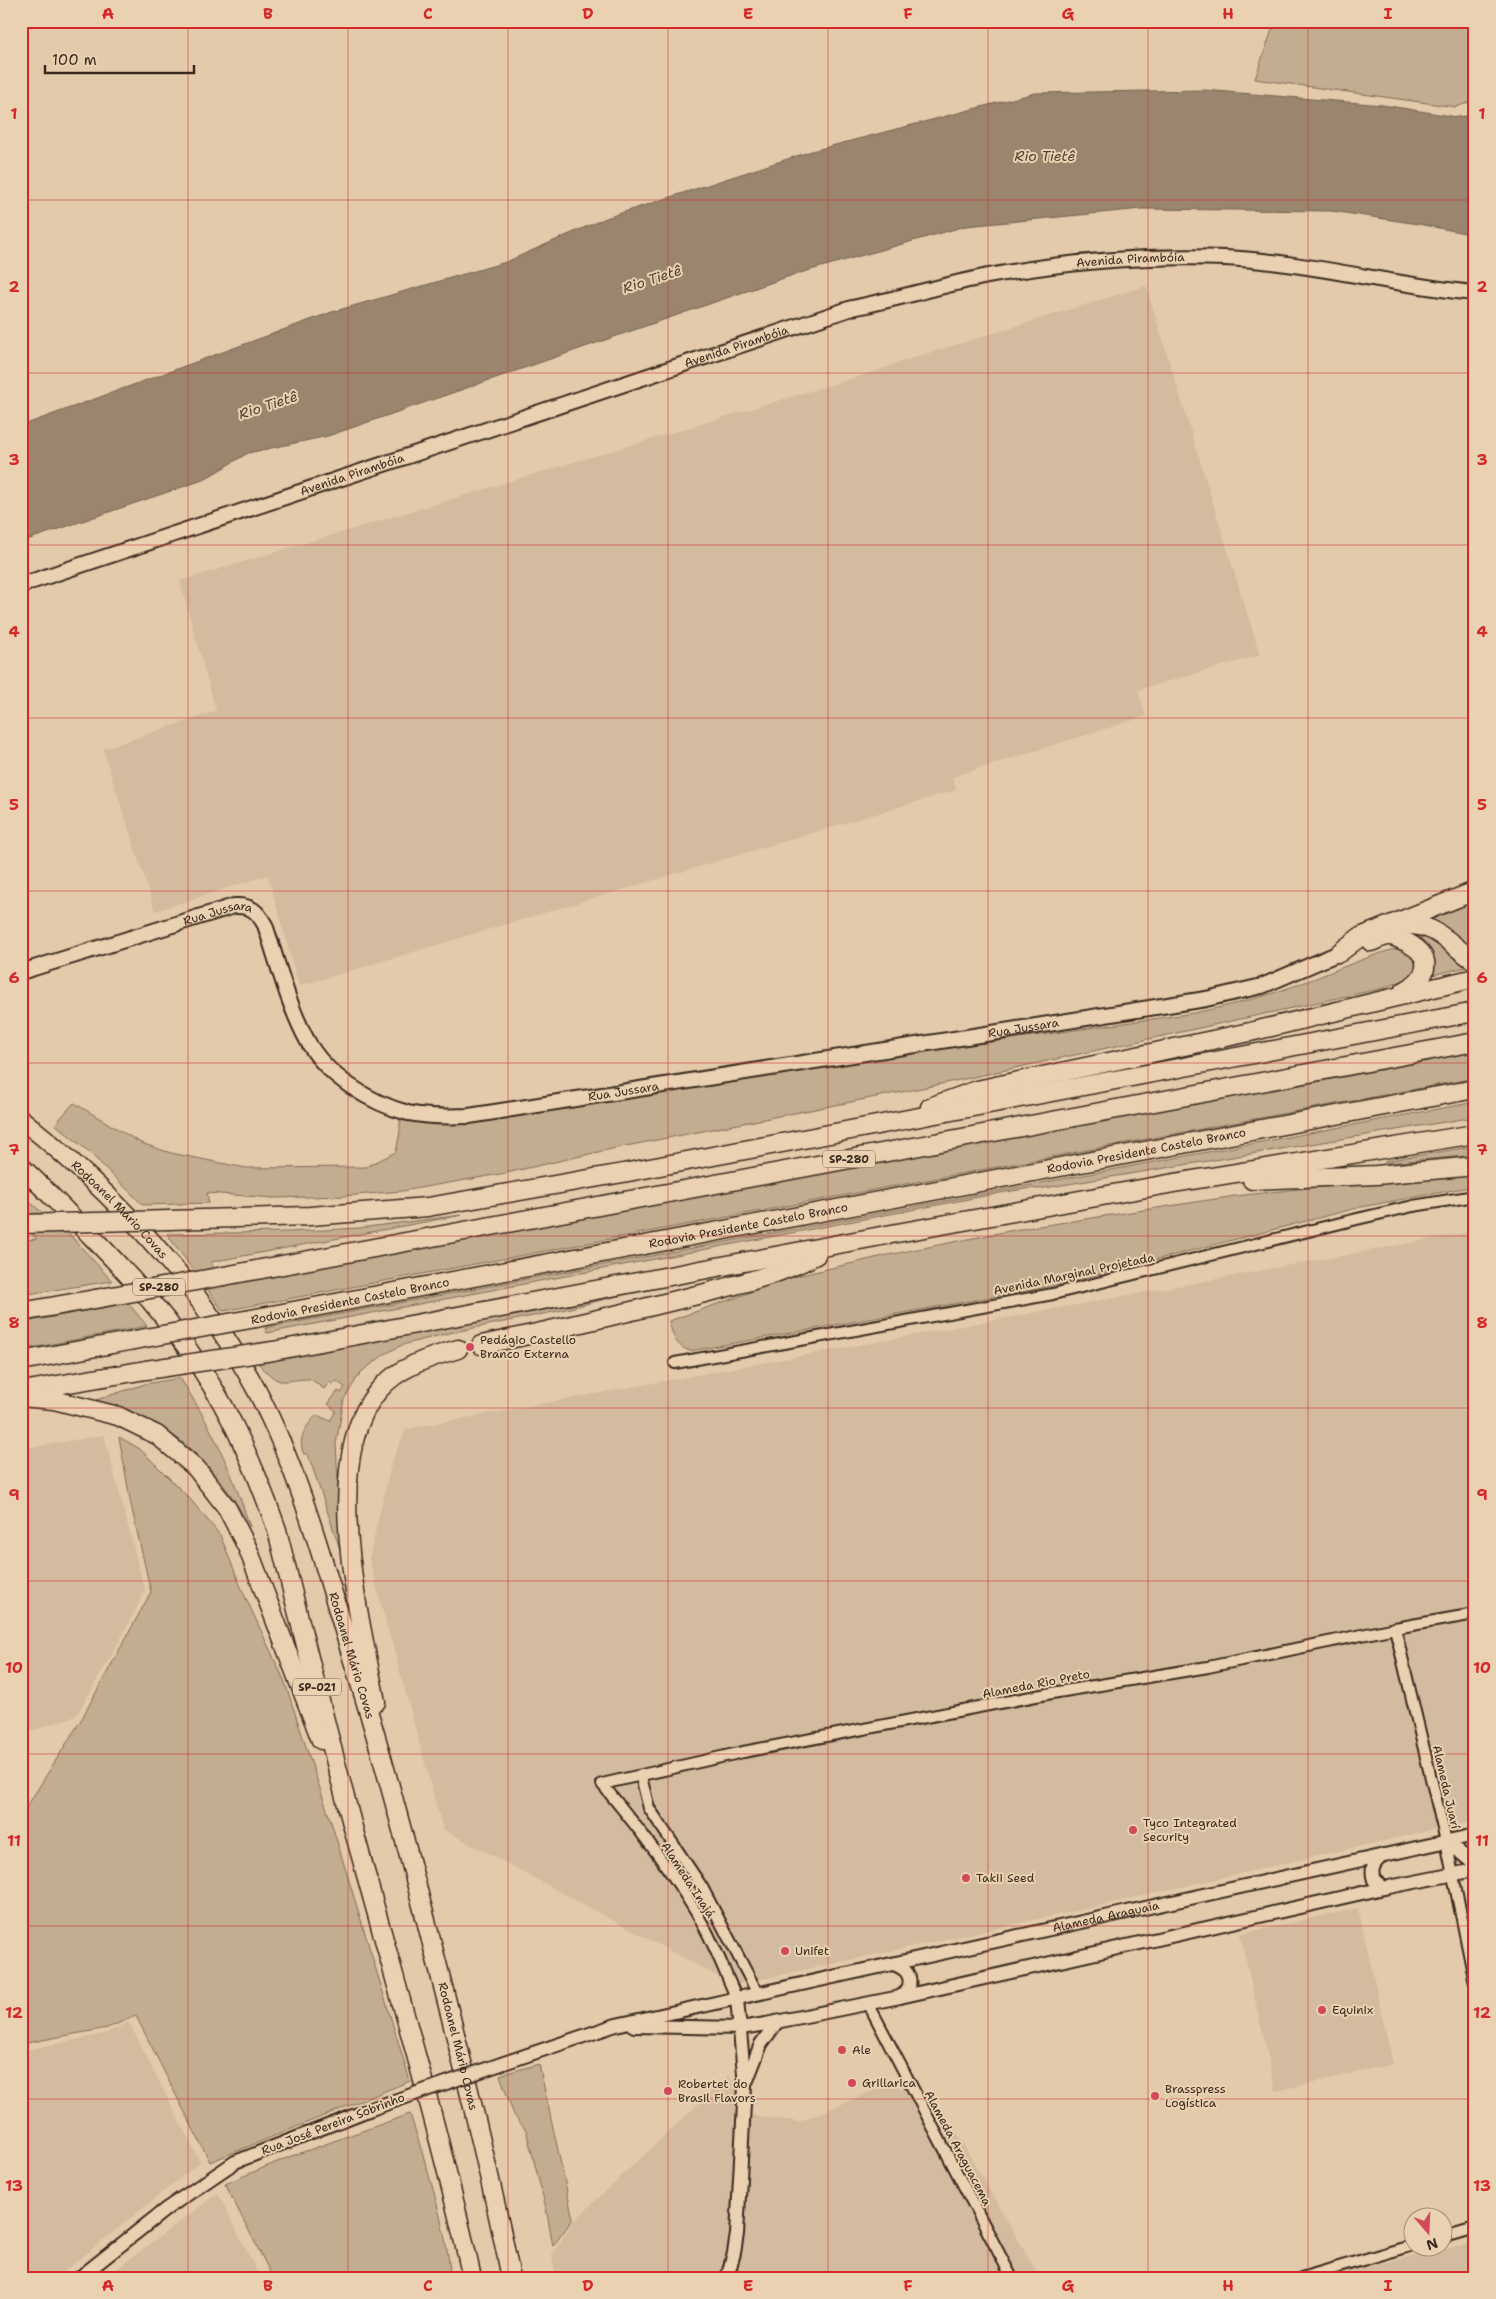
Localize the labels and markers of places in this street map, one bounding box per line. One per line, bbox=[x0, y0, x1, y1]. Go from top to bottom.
place label: Pedágio Castello Branco Externa bbox=[480, 1332, 576, 1362]
marker: Pedágio Castello Branco Externa bbox=[464, 1341, 476, 1353]
place label: Tyco Integrated Security bbox=[1143, 1815, 1237, 1845]
marker: Tyco Integrated Security bbox=[1127, 1824, 1139, 1836]
place label: Takii Seed bbox=[976, 1870, 1035, 1886]
marker: Takii Seed bbox=[960, 1872, 972, 1884]
place label: Unifet bbox=[795, 1943, 829, 1959]
marker: Unifet bbox=[779, 1945, 791, 1957]
place label: Equinix bbox=[1332, 2002, 1373, 2018]
marker: Equinix bbox=[1316, 2004, 1328, 2016]
place label: Ale bbox=[852, 2042, 871, 2058]
marker: Ale bbox=[836, 2044, 848, 2056]
place label: Grillarica bbox=[862, 2075, 916, 2091]
place label: Robertet do Brasil Flavors bbox=[678, 2076, 756, 2106]
marker: Grillarica bbox=[846, 2077, 858, 2089]
place label: Brasspress Logística bbox=[1165, 2081, 1226, 2111]
marker: Robertet do Brasil Flavors bbox=[662, 2085, 674, 2097]
marker: Brasspress Logística bbox=[1149, 2090, 1161, 2102]

